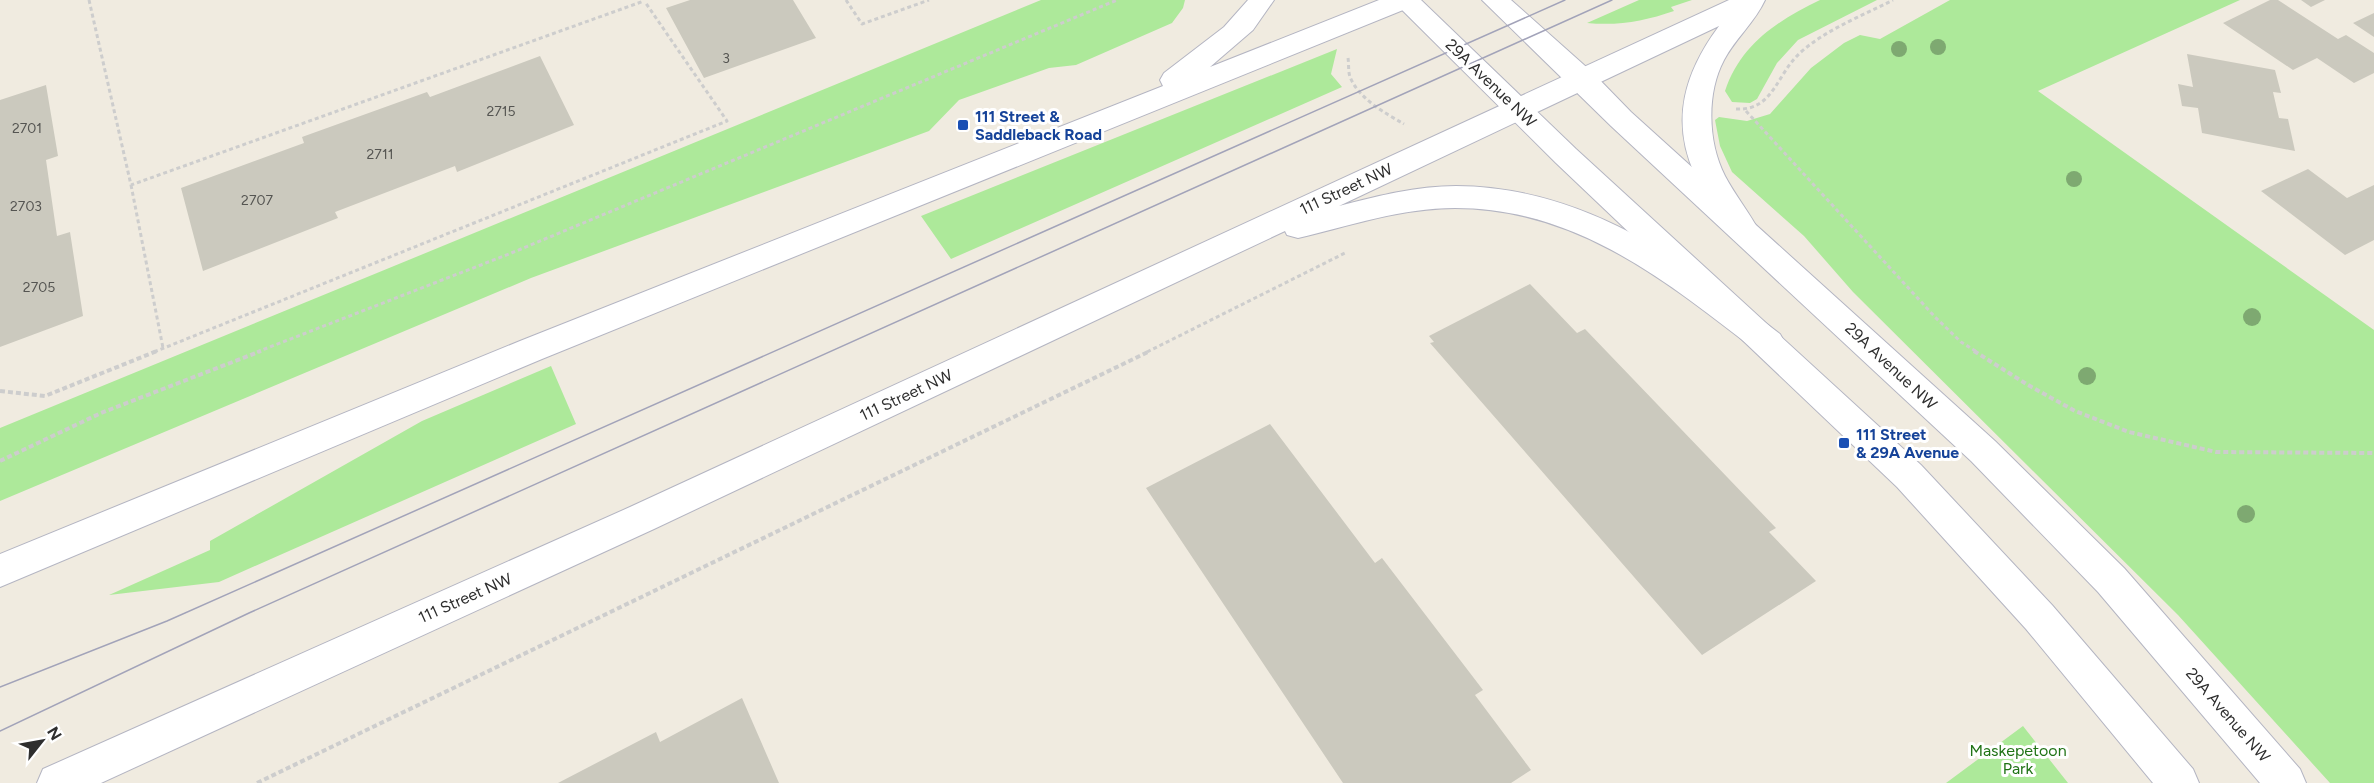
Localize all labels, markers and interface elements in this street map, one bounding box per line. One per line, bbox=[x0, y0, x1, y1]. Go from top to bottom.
street label: 29A Avenue NW bbox=[1442, 35, 1541, 131]
house number: 3 bbox=[722, 50, 730, 67]
house number: 2715 bbox=[486, 103, 516, 120]
place label: 111 Street & Saddleback Road bbox=[975, 107, 1102, 144]
marker: 111 Street & Saddleback Road bbox=[956, 118, 970, 132]
house number: 2701 bbox=[12, 120, 42, 137]
house number: 2711 bbox=[367, 146, 393, 163]
street label: 111 Street NW bbox=[1297, 159, 1396, 219]
house number: 2707 bbox=[241, 192, 273, 209]
house number: 2703 bbox=[10, 198, 42, 215]
house number: 2705 bbox=[23, 279, 55, 296]
street label: 29A Avenue NW bbox=[1841, 319, 1941, 414]
street label: 111 Street NW bbox=[857, 365, 956, 425]
place label: 111 Street & 29A Avenue bbox=[1856, 425, 1959, 462]
marker: 111 Street & 29A Avenue bbox=[1837, 436, 1851, 450]
street label: 111 Street NW bbox=[415, 569, 515, 627]
street label: 29A Avenue NW bbox=[2182, 664, 2274, 766]
north arrow bbox=[12, 711, 72, 771]
text: N bbox=[43, 723, 66, 744]
park label: Maskepetoon Park bbox=[1969, 741, 2067, 778]

